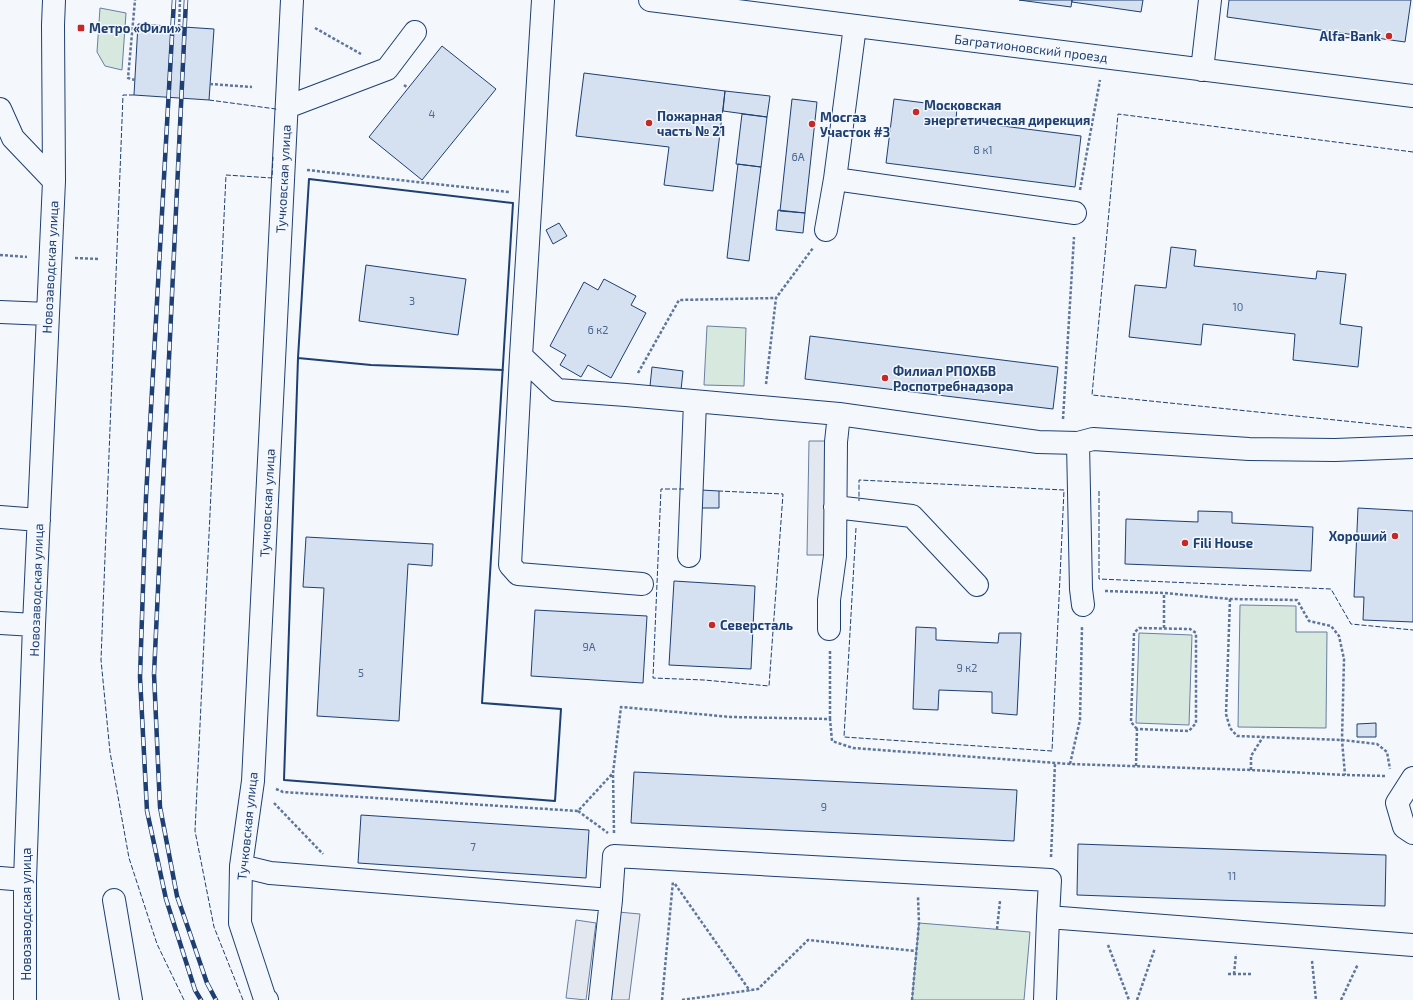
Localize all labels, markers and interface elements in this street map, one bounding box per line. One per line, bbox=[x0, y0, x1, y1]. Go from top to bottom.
place label: Метро «Фили» bbox=[89, 20, 182, 36]
marker: Метро «Фили» bbox=[76, 23, 86, 33]
place label: Alfa-Bank bbox=[1320, 28, 1382, 44]
street label: Багратионовский проезд bbox=[953, 31, 1109, 65]
marker: Alfa-Bank bbox=[1384, 31, 1394, 41]
place label: Московская энергетическая дирекция bbox=[924, 97, 1090, 128]
house number: 4 bbox=[429, 107, 436, 120]
marker: Московская энергетическая дирекция bbox=[911, 107, 921, 117]
place label: Пожарная часть № 21 bbox=[657, 108, 725, 139]
place label: Мосгаз Участок #3 bbox=[820, 109, 890, 140]
marker: Пожарная часть № 21 bbox=[644, 118, 654, 128]
marker: Мосгаз Участок #3 bbox=[807, 119, 817, 129]
street label: Тучковская улица bbox=[272, 124, 294, 234]
house number: 8 к1 bbox=[973, 143, 993, 156]
house number: 6А bbox=[791, 150, 805, 163]
street label: Новозаводская улица bbox=[39, 200, 61, 334]
house number: 3 bbox=[409, 294, 415, 307]
house number: 10 bbox=[1232, 300, 1244, 313]
house number: 6 к2 bbox=[588, 323, 608, 336]
place label: Филиал РПОХБВ Роспотребнадзора bbox=[893, 363, 1014, 394]
marker: Филиал РПОХБВ Роспотребнадзора bbox=[880, 373, 890, 383]
street label: Тучковская улица bbox=[256, 448, 278, 558]
street label: Новозаводская улица bbox=[26, 523, 46, 657]
place label: Хороший bbox=[1329, 528, 1387, 544]
marker: Хороший bbox=[1390, 531, 1400, 541]
place label: Fili House bbox=[1193, 535, 1253, 551]
marker: Fili House bbox=[1180, 538, 1190, 548]
place label: Северсталь bbox=[720, 617, 793, 633]
marker: Северсталь bbox=[707, 620, 717, 630]
house number: 9А bbox=[582, 640, 596, 653]
house number: 9 к2 bbox=[957, 661, 977, 674]
house number: 5 bbox=[358, 666, 364, 679]
street label: Тучковская улица bbox=[233, 771, 261, 881]
house number: 9 bbox=[821, 800, 827, 813]
house number: 7 bbox=[470, 840, 476, 853]
street label: Новозаводская улица bbox=[18, 847, 34, 981]
house number: 11 bbox=[1228, 869, 1236, 882]

